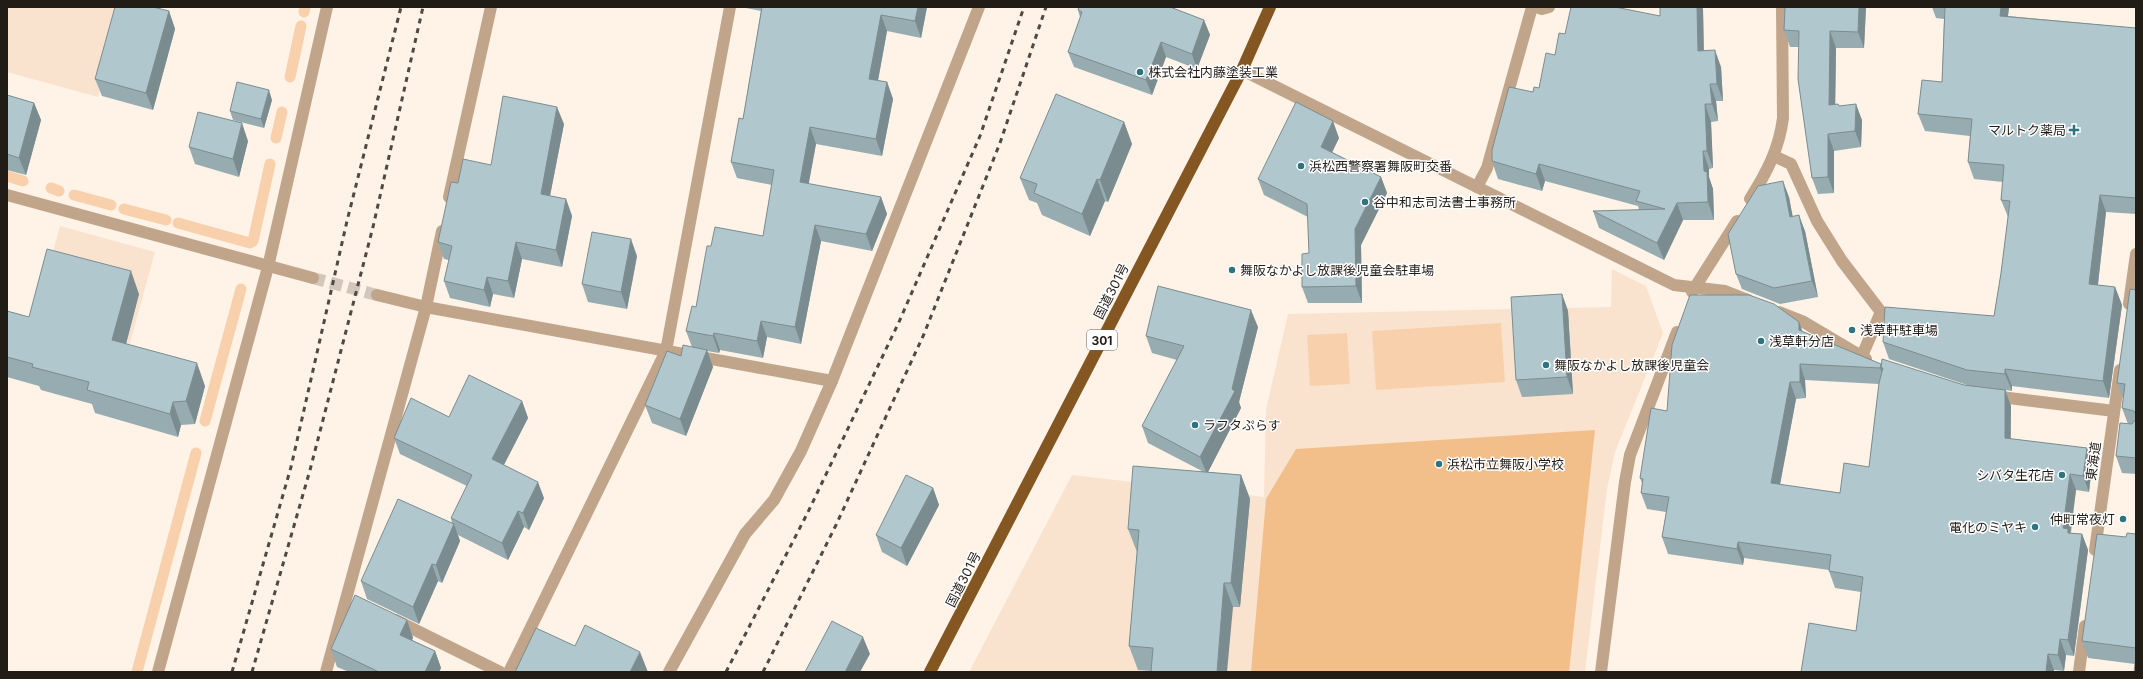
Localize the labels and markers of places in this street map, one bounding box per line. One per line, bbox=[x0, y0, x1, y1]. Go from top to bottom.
place label: 株式会社内藤塗装工業 bbox=[1148, 64, 1278, 80]
marker: 株式会社内藤塗装工業 bbox=[1135, 67, 1145, 77]
place label: マルトク薬局 bbox=[1988, 122, 2066, 138]
marker: マルトク薬局 bbox=[2069, 125, 2079, 135]
place label: 浜松西警察署舞阪町交番 bbox=[1309, 158, 1452, 174]
marker: 浜松西警察署舞阪町交番 bbox=[1296, 161, 1306, 171]
place label: 谷中和志司法書士事務所 bbox=[1373, 194, 1516, 210]
marker: 谷中和志司法書士事務所 bbox=[1360, 197, 1370, 207]
place label: 舞阪なかよし放課後児童会駐車場 bbox=[1240, 262, 1434, 278]
marker: 舞阪なかよし放課後児童会駐車場 bbox=[1227, 265, 1237, 275]
place label: 浅草軒駐車場 bbox=[1860, 322, 1938, 338]
marker: 浅草軒駐車場 bbox=[1847, 325, 1857, 335]
place label: 浅草軒分店 bbox=[1769, 333, 1834, 349]
marker: 浅草軒分店 bbox=[1756, 336, 1766, 346]
place label: 舞阪なかよし放課後児童会 bbox=[1554, 357, 1709, 373]
marker: 舞阪なかよし放課後児童会 bbox=[1541, 360, 1551, 370]
place label: ラフタぷらす bbox=[1203, 417, 1281, 433]
marker: ラフタぷらす bbox=[1190, 420, 1200, 430]
place label: 浜松市立舞阪小学校 bbox=[1447, 456, 1564, 472]
marker: 浜松市立舞阪小学校 bbox=[1434, 459, 1444, 469]
place label: シバタ生花店 bbox=[1976, 467, 2054, 483]
marker: シバタ生花店 bbox=[2057, 470, 2067, 480]
place label: 仲町常夜灯 bbox=[2050, 511, 2115, 527]
marker: 仲町常夜灯 bbox=[2118, 514, 2128, 524]
place label: 電化のミヤキ bbox=[1949, 519, 2027, 535]
marker: 電化のミヤキ bbox=[2030, 522, 2040, 532]

